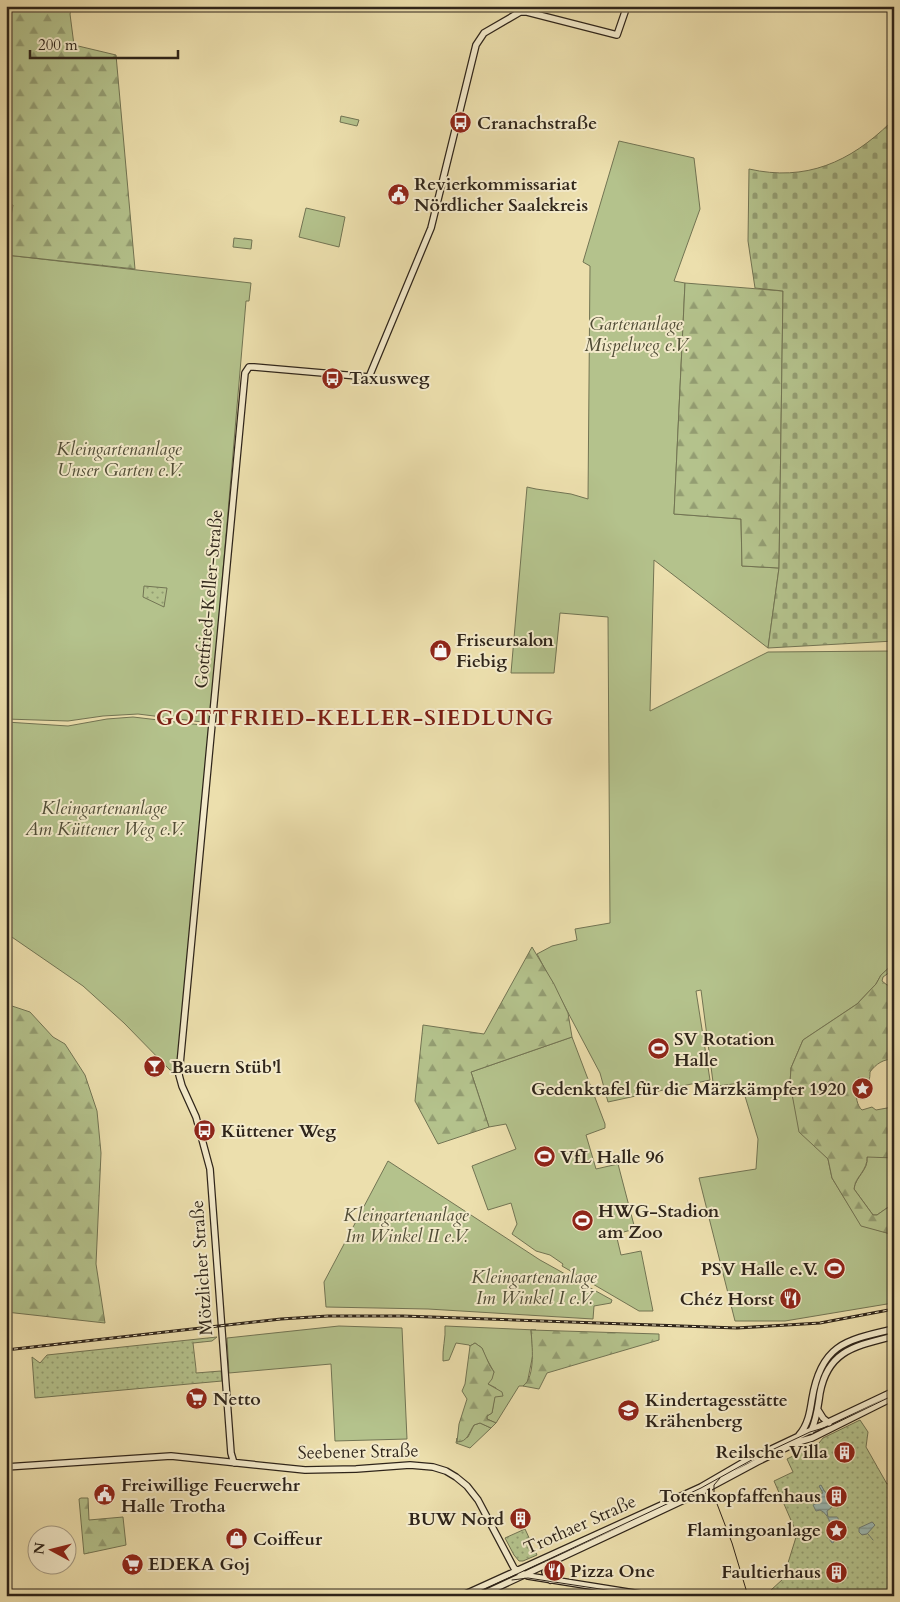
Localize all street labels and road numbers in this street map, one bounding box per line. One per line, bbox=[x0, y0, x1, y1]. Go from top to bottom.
street label: Gottfried-Keller-Straße bbox=[189, 508, 229, 690]
street label: Mötzlicher Straße bbox=[185, 1199, 219, 1337]
street label: Seebener Straße bbox=[297, 1438, 419, 1466]
street label: Trothaer Straße bbox=[520, 1489, 640, 1561]

